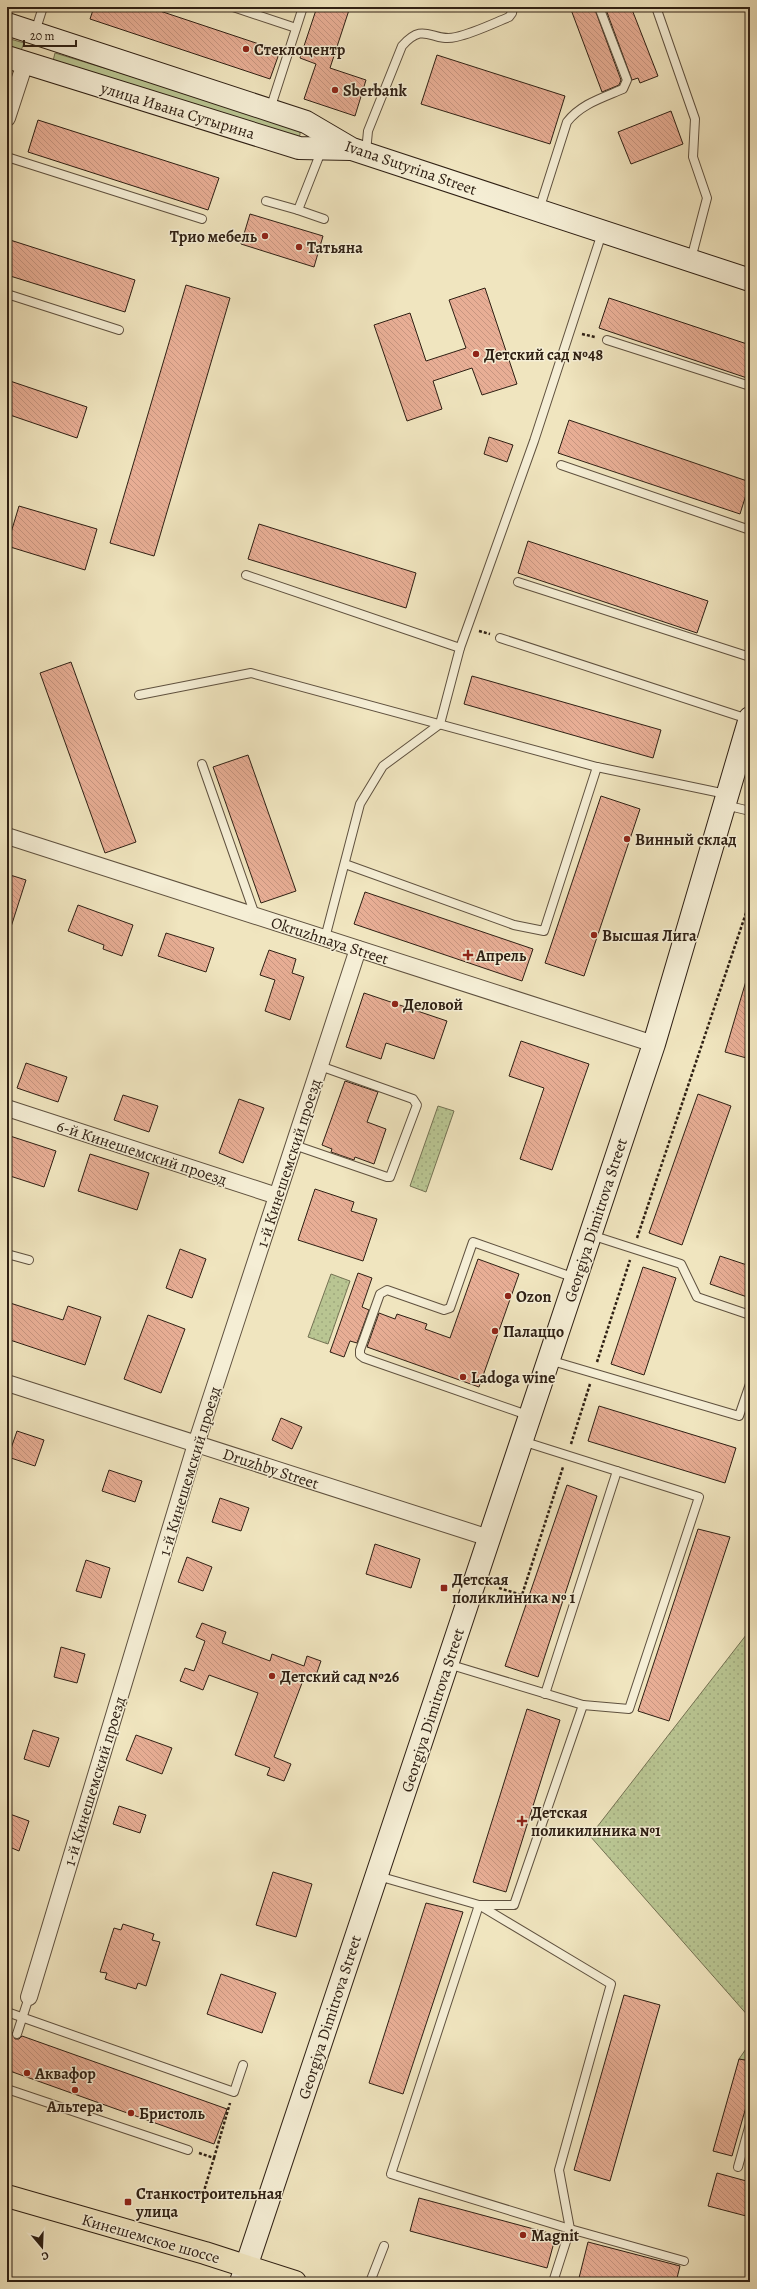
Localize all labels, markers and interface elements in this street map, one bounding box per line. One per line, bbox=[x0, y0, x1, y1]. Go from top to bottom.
scale bar bbox=[24, 22, 76, 48]
text: 20 m bbox=[30, 28, 54, 44]
place label: Стеклоцентр bbox=[254, 39, 346, 61]
marker: Стеклоцентр bbox=[241, 44, 251, 54]
street label: улица Ивана Сутырина bbox=[97, 77, 258, 145]
place label: Sberbank bbox=[343, 80, 407, 102]
marker: Sberbank bbox=[330, 85, 340, 95]
street label: Ivana Sutyrina Street bbox=[342, 135, 479, 201]
place label: Трио мебель bbox=[170, 226, 258, 248]
marker: Трио мебель bbox=[260, 231, 270, 241]
place label: Татьяна bbox=[307, 237, 363, 259]
marker: Татьяна bbox=[294, 242, 304, 252]
place label: Детский сад №48 bbox=[484, 344, 603, 366]
marker: Детский сад №48 bbox=[471, 349, 481, 359]
place label: Винный склад bbox=[635, 829, 737, 851]
marker: Винный склад bbox=[622, 834, 632, 844]
street label: Okruzhnaya Street bbox=[268, 912, 391, 970]
place label: Высшая Лига bbox=[602, 925, 697, 947]
marker: Высшая Лига bbox=[589, 930, 599, 940]
place label: Апрель bbox=[475, 945, 527, 967]
marker: Апрель bbox=[463, 950, 473, 960]
place label: Деловой bbox=[403, 994, 463, 1016]
marker: Деловой bbox=[390, 999, 400, 1009]
street label: 1-й Кинешемский проезд bbox=[251, 1076, 327, 1250]
street label: 6-й Кинешемский проезд bbox=[54, 1115, 230, 1191]
street label: Georgiya Dimitrova Street bbox=[559, 1136, 633, 1305]
place label: Ozon bbox=[516, 1286, 551, 1308]
marker: Ozon bbox=[503, 1291, 513, 1301]
place label: Палаццо bbox=[503, 1321, 564, 1343]
marker: Палаццо bbox=[490, 1326, 500, 1336]
place label: Ladoga wine bbox=[471, 1367, 555, 1389]
marker: Ladoga wine bbox=[458, 1372, 468, 1382]
street label: 1-й Кинешемский проезд bbox=[154, 1384, 226, 1559]
street label: Druzhby Street bbox=[220, 1443, 321, 1495]
place label: Детская поликлиника № 1 bbox=[452, 1569, 575, 1609]
marker: Детская поликлиника № 1 bbox=[439, 1583, 449, 1593]
street label: Georgiya Dimitrova Street bbox=[396, 1626, 470, 1795]
place label: Детский сад №26 bbox=[280, 1666, 400, 1688]
marker: Детский сад №26 bbox=[267, 1671, 277, 1681]
street label: 1-й Кинешемский проезд bbox=[59, 1694, 131, 1869]
place label: Детская поликилиника №1 bbox=[531, 1802, 661, 1842]
marker: Детская поликилиника №1 bbox=[516, 1815, 528, 1827]
street label: Georgiya Dimitrova Street bbox=[293, 1933, 367, 2102]
place label: Аквафор bbox=[34, 2063, 96, 2085]
marker: Аквафор bbox=[22, 2068, 32, 2078]
marker: Альтера bbox=[70, 2085, 80, 2095]
place label: Альтера bbox=[46, 2096, 104, 2118]
place label: Бристоль bbox=[139, 2103, 206, 2125]
marker: Бристоль bbox=[126, 2108, 136, 2118]
place label: Станкостроительная улица bbox=[135, 2183, 282, 2223]
marker: Станкостроительная улица bbox=[123, 2197, 133, 2207]
street label: Кинешемское шоссе bbox=[79, 2209, 222, 2269]
place label: Magnit bbox=[531, 2225, 580, 2247]
north arrow bbox=[22, 2227, 62, 2267]
marker: Magnit bbox=[518, 2230, 528, 2240]
text: С bbox=[39, 2248, 51, 2264]

